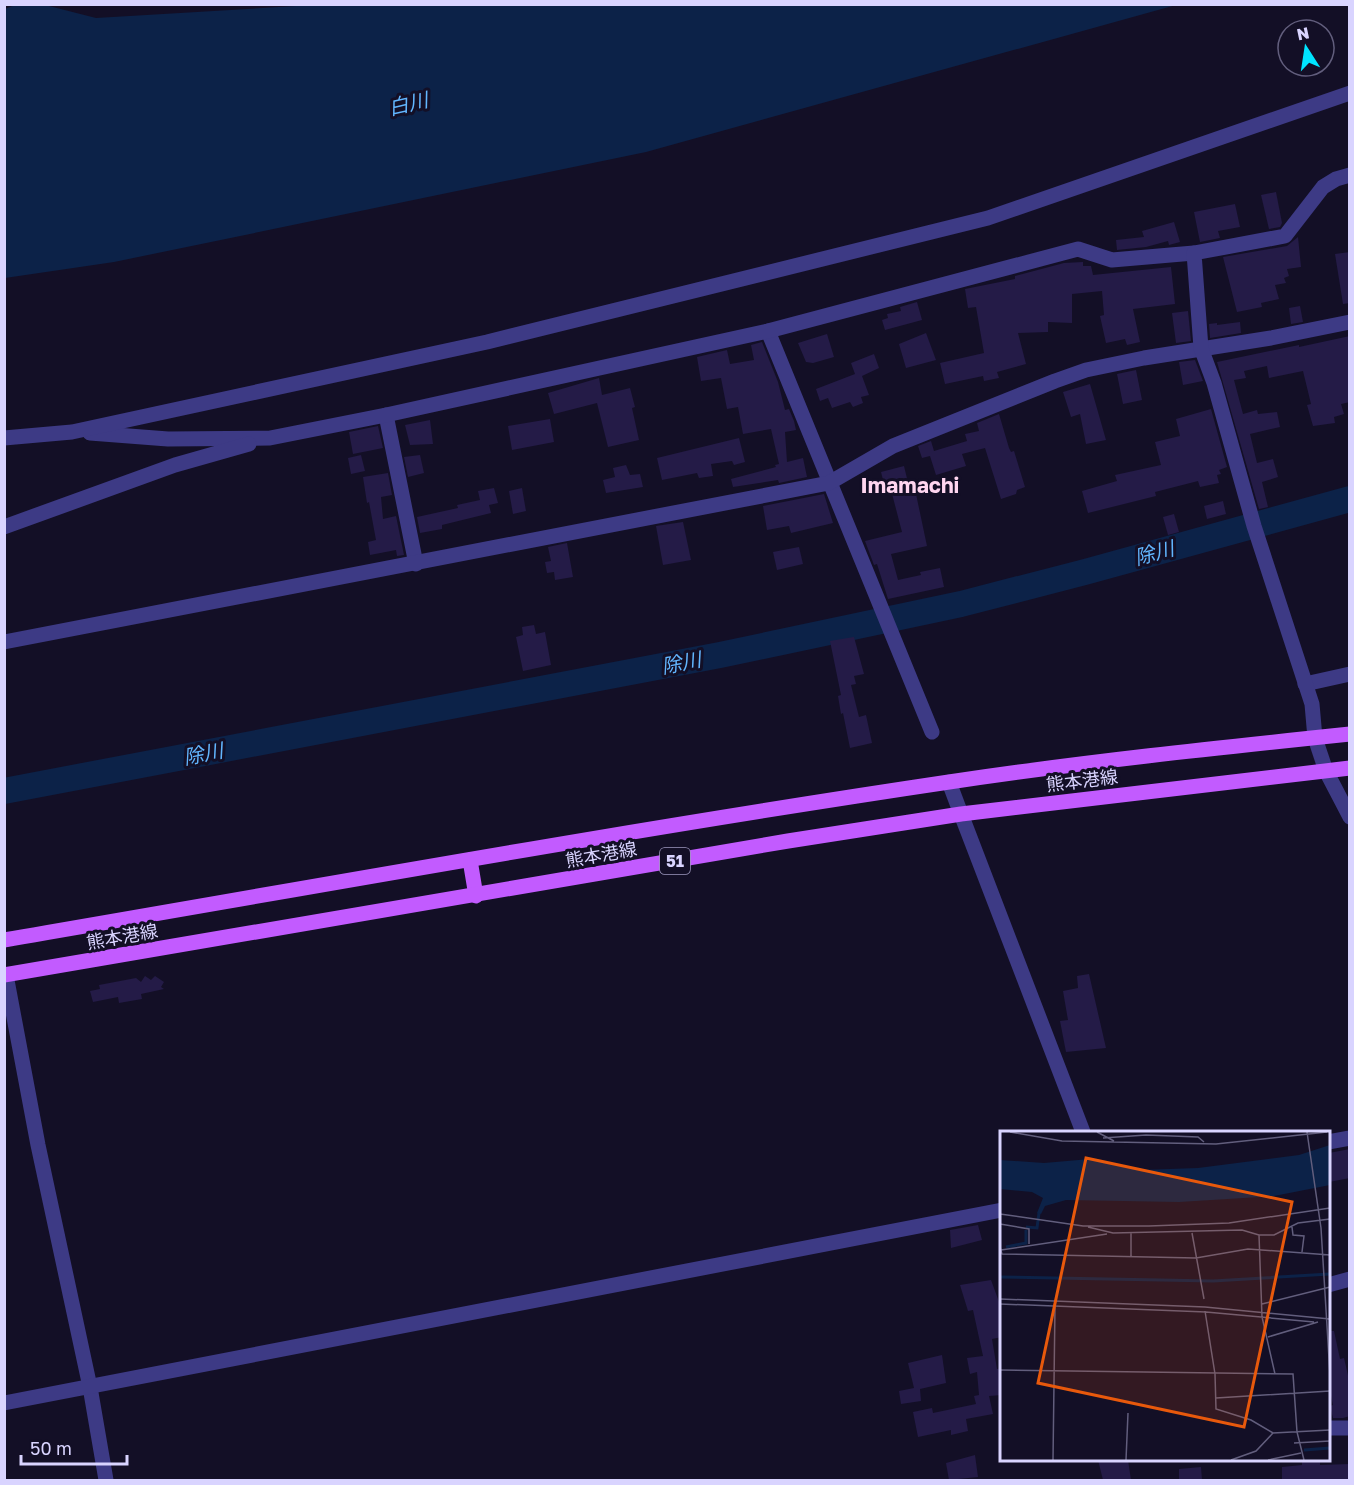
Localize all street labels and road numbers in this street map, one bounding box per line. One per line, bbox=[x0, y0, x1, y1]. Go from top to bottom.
street label: 熊本港線 bbox=[1045, 765, 1119, 795]
street label: 熊本港線 bbox=[564, 837, 638, 871]
road number: 51 bbox=[660, 848, 690, 874]
street label: 熊本港線 bbox=[85, 919, 159, 953]

